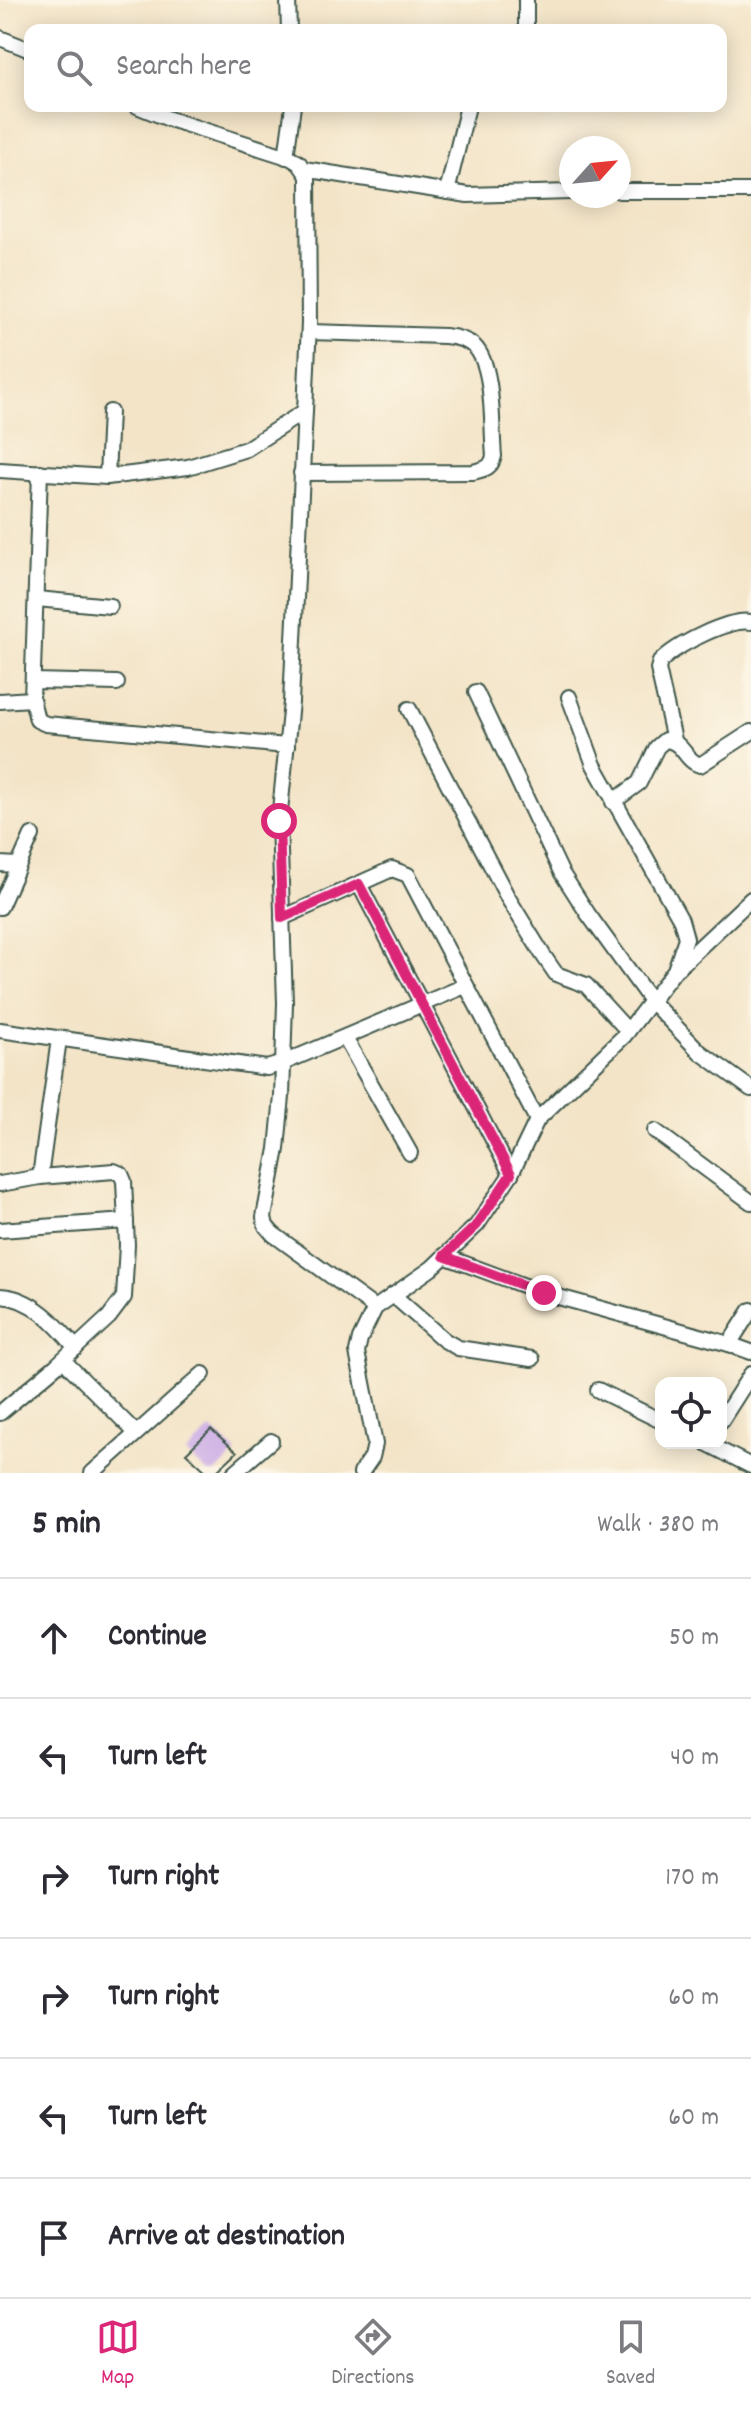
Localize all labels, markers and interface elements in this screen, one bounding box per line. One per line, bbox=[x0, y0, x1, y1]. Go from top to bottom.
search box bbox=[24, 24, 727, 112]
icon: search bbox=[52, 46, 96, 90]
text: Search here bbox=[116, 47, 252, 90]
north arrow bbox=[559, 136, 631, 208]
route start bbox=[261, 803, 297, 839]
route end bbox=[526, 1275, 562, 1311]
map controls bbox=[655, 1377, 727, 1449]
button: locate bbox=[655, 1377, 727, 1449]
text: 5 min bbox=[32, 1501, 101, 1550]
text: Walk · 380 m bbox=[597, 1507, 719, 1544]
icon: ahead bbox=[32, 1616, 76, 1660]
text: Continue bbox=[108, 1617, 207, 1660]
text: 50 m bbox=[669, 1620, 719, 1657]
icon: left bbox=[32, 1736, 76, 1780]
text: Turn left bbox=[108, 1737, 207, 1780]
text: 40 m bbox=[670, 1740, 719, 1777]
icon: right bbox=[32, 1856, 76, 1900]
text: Turn right bbox=[108, 1857, 219, 1900]
text: 170 m bbox=[665, 1860, 719, 1897]
icon: right bbox=[32, 1976, 76, 2020]
text: Turn right bbox=[108, 1977, 219, 2020]
text: 60 m bbox=[668, 1980, 719, 2017]
icon: left bbox=[32, 2096, 76, 2140]
text: Turn left bbox=[108, 2097, 207, 2140]
text: 60 m bbox=[668, 2100, 719, 2137]
icon: arrive bbox=[32, 2216, 76, 2260]
text: Arrive at destination bbox=[108, 2217, 345, 2260]
tab: Map bbox=[96, 2315, 140, 2394]
tab: Directions bbox=[331, 2315, 415, 2394]
tab: Saved bbox=[606, 2315, 655, 2394]

